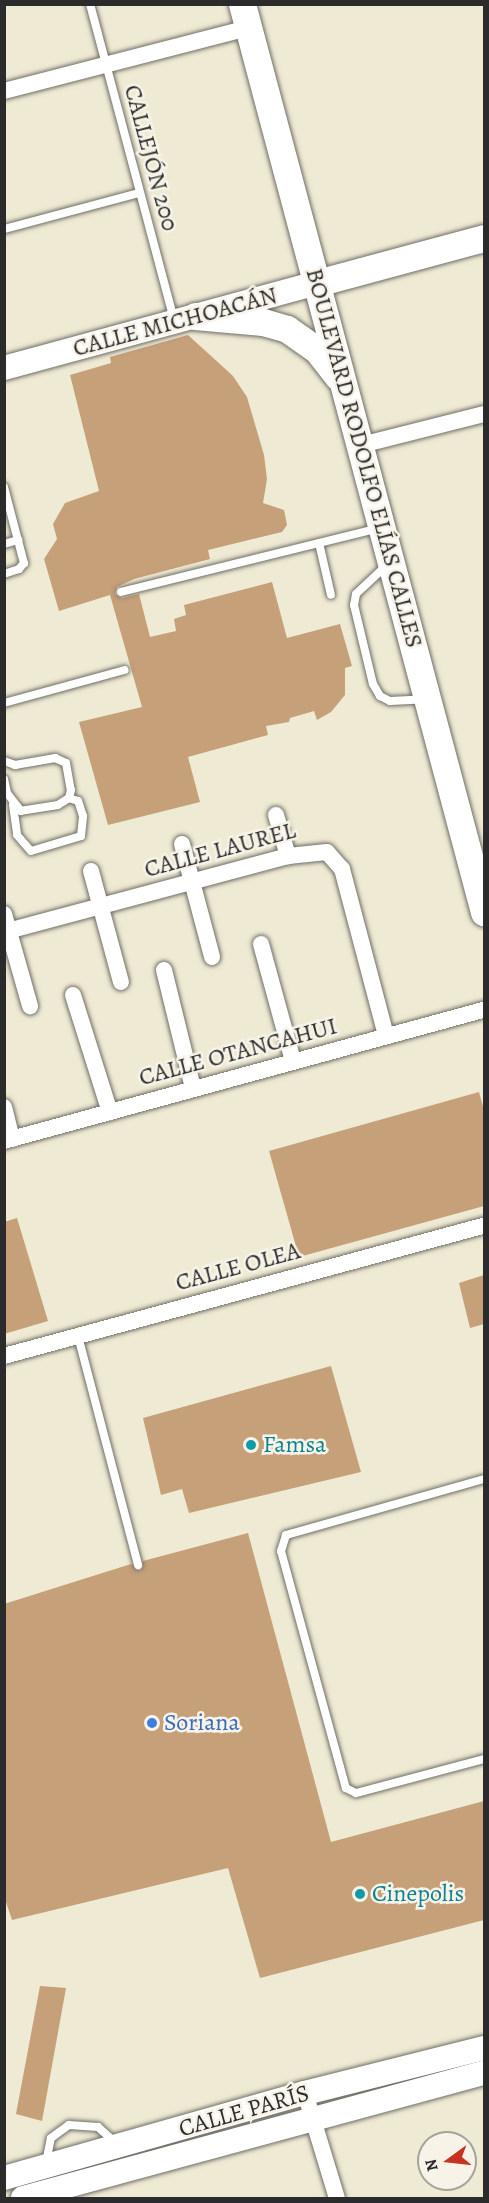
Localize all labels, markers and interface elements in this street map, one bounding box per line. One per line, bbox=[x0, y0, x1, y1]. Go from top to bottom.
street label: CALLEJÓN 200 bbox=[118, 82, 184, 234]
street label: BOULEVARD RODOLFO ELÍAS CALLES bbox=[299, 265, 429, 651]
street label: CALLE MICHOACÁN bbox=[70, 281, 280, 363]
street label: CALLE LAUREL bbox=[141, 816, 299, 884]
street label: CALLE OTANCAHUI bbox=[136, 1012, 340, 1092]
street label: CALLE OLEA bbox=[173, 1237, 303, 1297]
place label: Famsa bbox=[263, 1431, 326, 1459]
marker: Famsa bbox=[244, 1438, 258, 1452]
place label: Soriana bbox=[164, 1709, 240, 1737]
marker: Soriana bbox=[145, 1716, 159, 1730]
place label: Cinepolis bbox=[372, 1880, 464, 1908]
marker: Cinepolis bbox=[353, 1887, 367, 1901]
street label: CALLE PARÍS bbox=[176, 2079, 312, 2143]
north arrow bbox=[417, 2131, 477, 2191]
text: N bbox=[419, 2157, 444, 2174]

